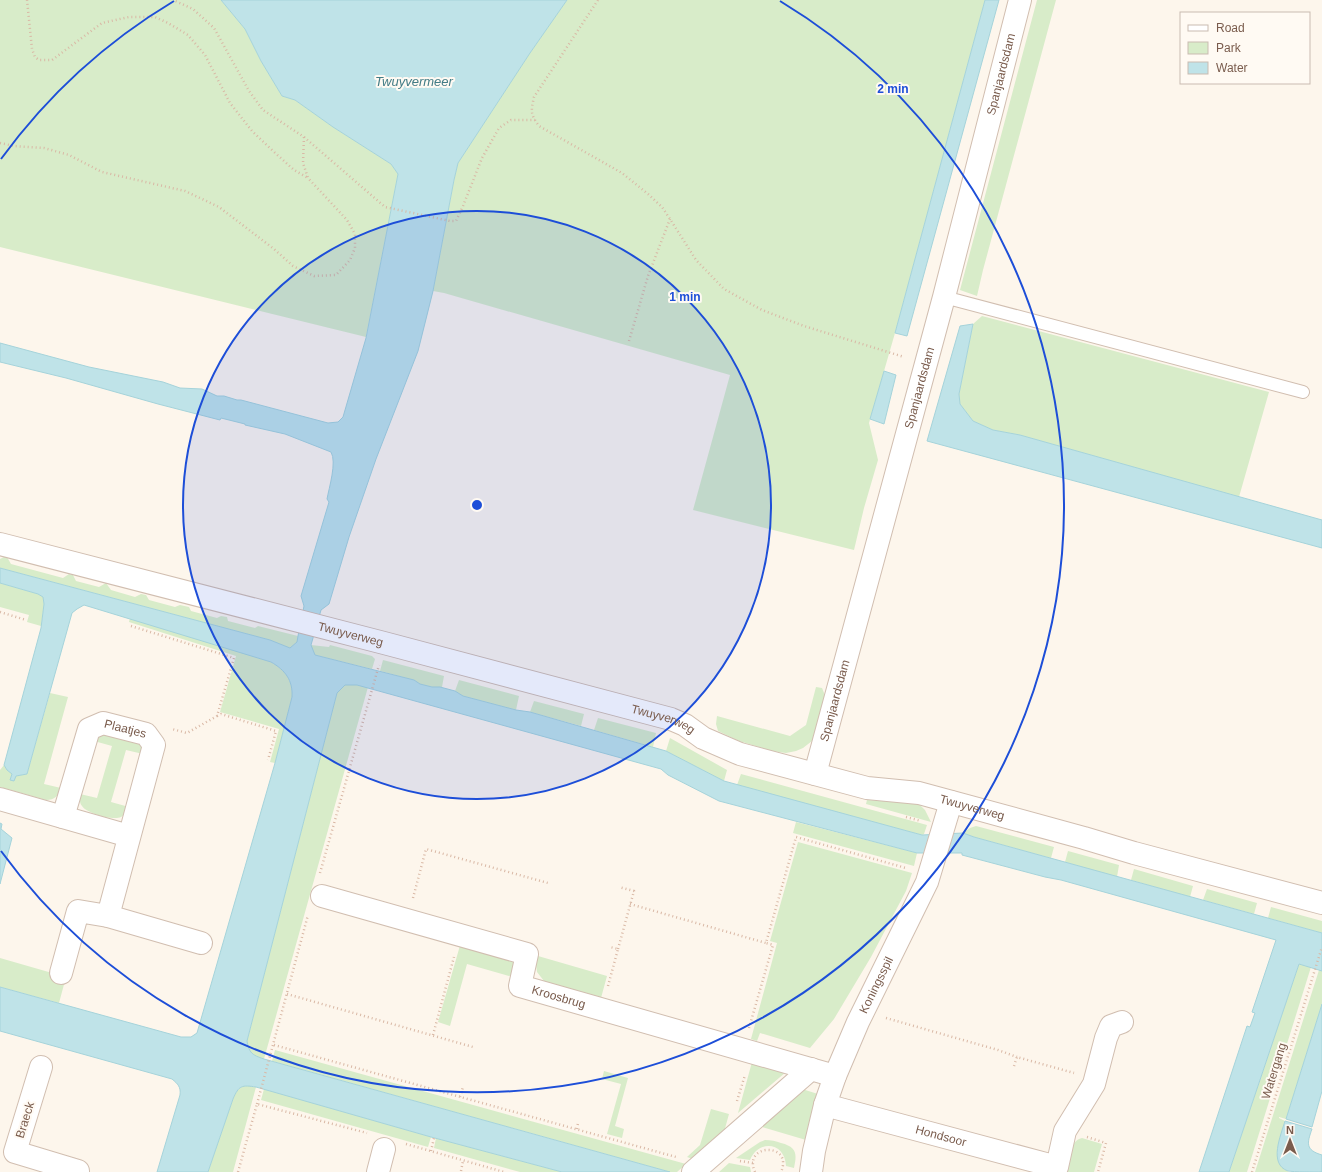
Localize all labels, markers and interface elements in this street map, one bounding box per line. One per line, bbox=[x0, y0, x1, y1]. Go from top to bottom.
legend bbox=[1180, 12, 1310, 84]
text: Road bbox=[1216, 21, 1245, 35]
street label: Spanjaardsdam bbox=[984, 32, 1018, 117]
text: Park bbox=[1216, 41, 1242, 55]
text: Water bbox=[1216, 61, 1248, 75]
water label: Twuyvermeer bbox=[375, 74, 454, 89]
text: 2 min bbox=[877, 82, 909, 96]
text: 1 min bbox=[669, 290, 701, 304]
street label: Spanjaardsdam bbox=[902, 345, 937, 430]
centre of rings bbox=[470, 498, 484, 512]
street label: Twuyverweg bbox=[316, 619, 385, 649]
street label: Spanjaardsdam bbox=[817, 658, 853, 743]
street label: Twuyverweg bbox=[630, 702, 698, 737]
street label: Plaatjes bbox=[103, 717, 148, 741]
street label: Twuyverweg bbox=[938, 792, 1006, 823]
street label: Koningsspil bbox=[856, 954, 896, 1016]
street label: Kroosbrug bbox=[530, 983, 587, 1011]
street label: Watergang bbox=[1259, 1041, 1289, 1101]
street label: Braeck bbox=[13, 1099, 37, 1140]
north arrow bbox=[1270, 1120, 1310, 1160]
street label: Hondsoor bbox=[914, 1122, 968, 1149]
text: N bbox=[1286, 1124, 1294, 1136]

